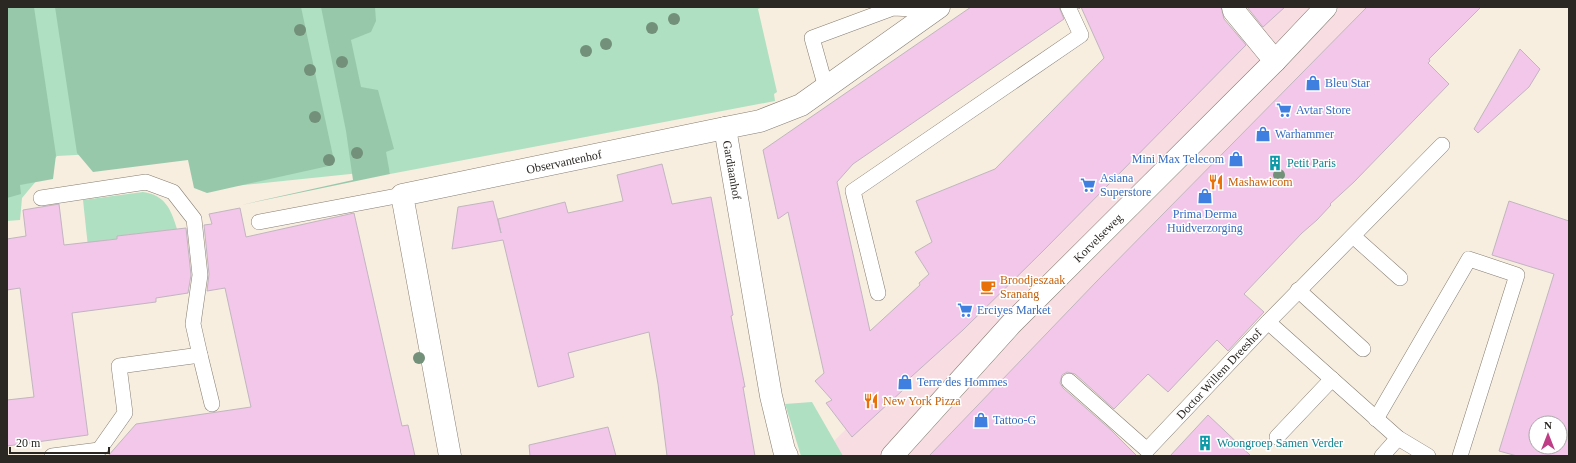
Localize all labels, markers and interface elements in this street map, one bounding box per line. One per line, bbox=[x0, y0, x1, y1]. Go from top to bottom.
shop icon: Bleu Star bbox=[1304, 74, 1322, 92]
place label: Bleu Star bbox=[1325, 76, 1370, 90]
supermarket icon: Avtar Store bbox=[1275, 101, 1293, 119]
place label: Avtar Store bbox=[1296, 103, 1351, 117]
shop icon: Warhammer bbox=[1254, 125, 1272, 143]
place label: Warhammer bbox=[1275, 127, 1334, 141]
street label: Gardiaanhof bbox=[720, 139, 744, 201]
street label: Observantenhof bbox=[525, 147, 603, 177]
shop icon: Mini Max Telecom bbox=[1227, 150, 1245, 168]
place label: Mini Max Telecom bbox=[1132, 152, 1225, 166]
building icon: Petit Paris bbox=[1266, 154, 1284, 172]
place label: Petit Paris bbox=[1287, 156, 1336, 170]
place label: Asiana Superstore bbox=[1100, 171, 1151, 199]
restaurant icon: Mashawicom bbox=[1207, 173, 1225, 191]
place label: Mashawicom bbox=[1228, 175, 1293, 189]
supermarket icon: Asiana Superstore bbox=[1079, 176, 1097, 194]
shop icon: Prima Derma Huidverzorging bbox=[1196, 187, 1214, 205]
place label: Prima Derma Huidverzorging bbox=[1167, 207, 1243, 235]
street label: Korvelseweg bbox=[1071, 211, 1125, 265]
place label: Broodjeszaak Sranang bbox=[1000, 273, 1065, 301]
cafe icon: Broodjeszaak Sranang bbox=[979, 278, 997, 296]
supermarket icon: Erciyes Market bbox=[956, 301, 974, 319]
place label: Erciyes Market bbox=[977, 303, 1051, 317]
street label: Doctor Willem Dreeshof bbox=[1173, 326, 1265, 422]
shop icon: Terre des Hommes bbox=[896, 373, 914, 391]
place label: Terre des Hommes bbox=[917, 375, 1008, 389]
restaurant icon: New York Pizza bbox=[862, 392, 880, 410]
place label: New York Pizza bbox=[883, 394, 961, 408]
shop icon: Tattoo-G bbox=[972, 411, 990, 429]
place label: Tattoo-G bbox=[993, 413, 1036, 427]
north arrow bbox=[1528, 415, 1568, 455]
text: N bbox=[1544, 419, 1552, 431]
scale bar bbox=[10, 429, 109, 455]
building icon: Woongroep Samen Verder bbox=[1196, 434, 1214, 452]
text: 20 m bbox=[16, 436, 41, 450]
place label: Woongroep Samen Verder bbox=[1217, 436, 1343, 450]

